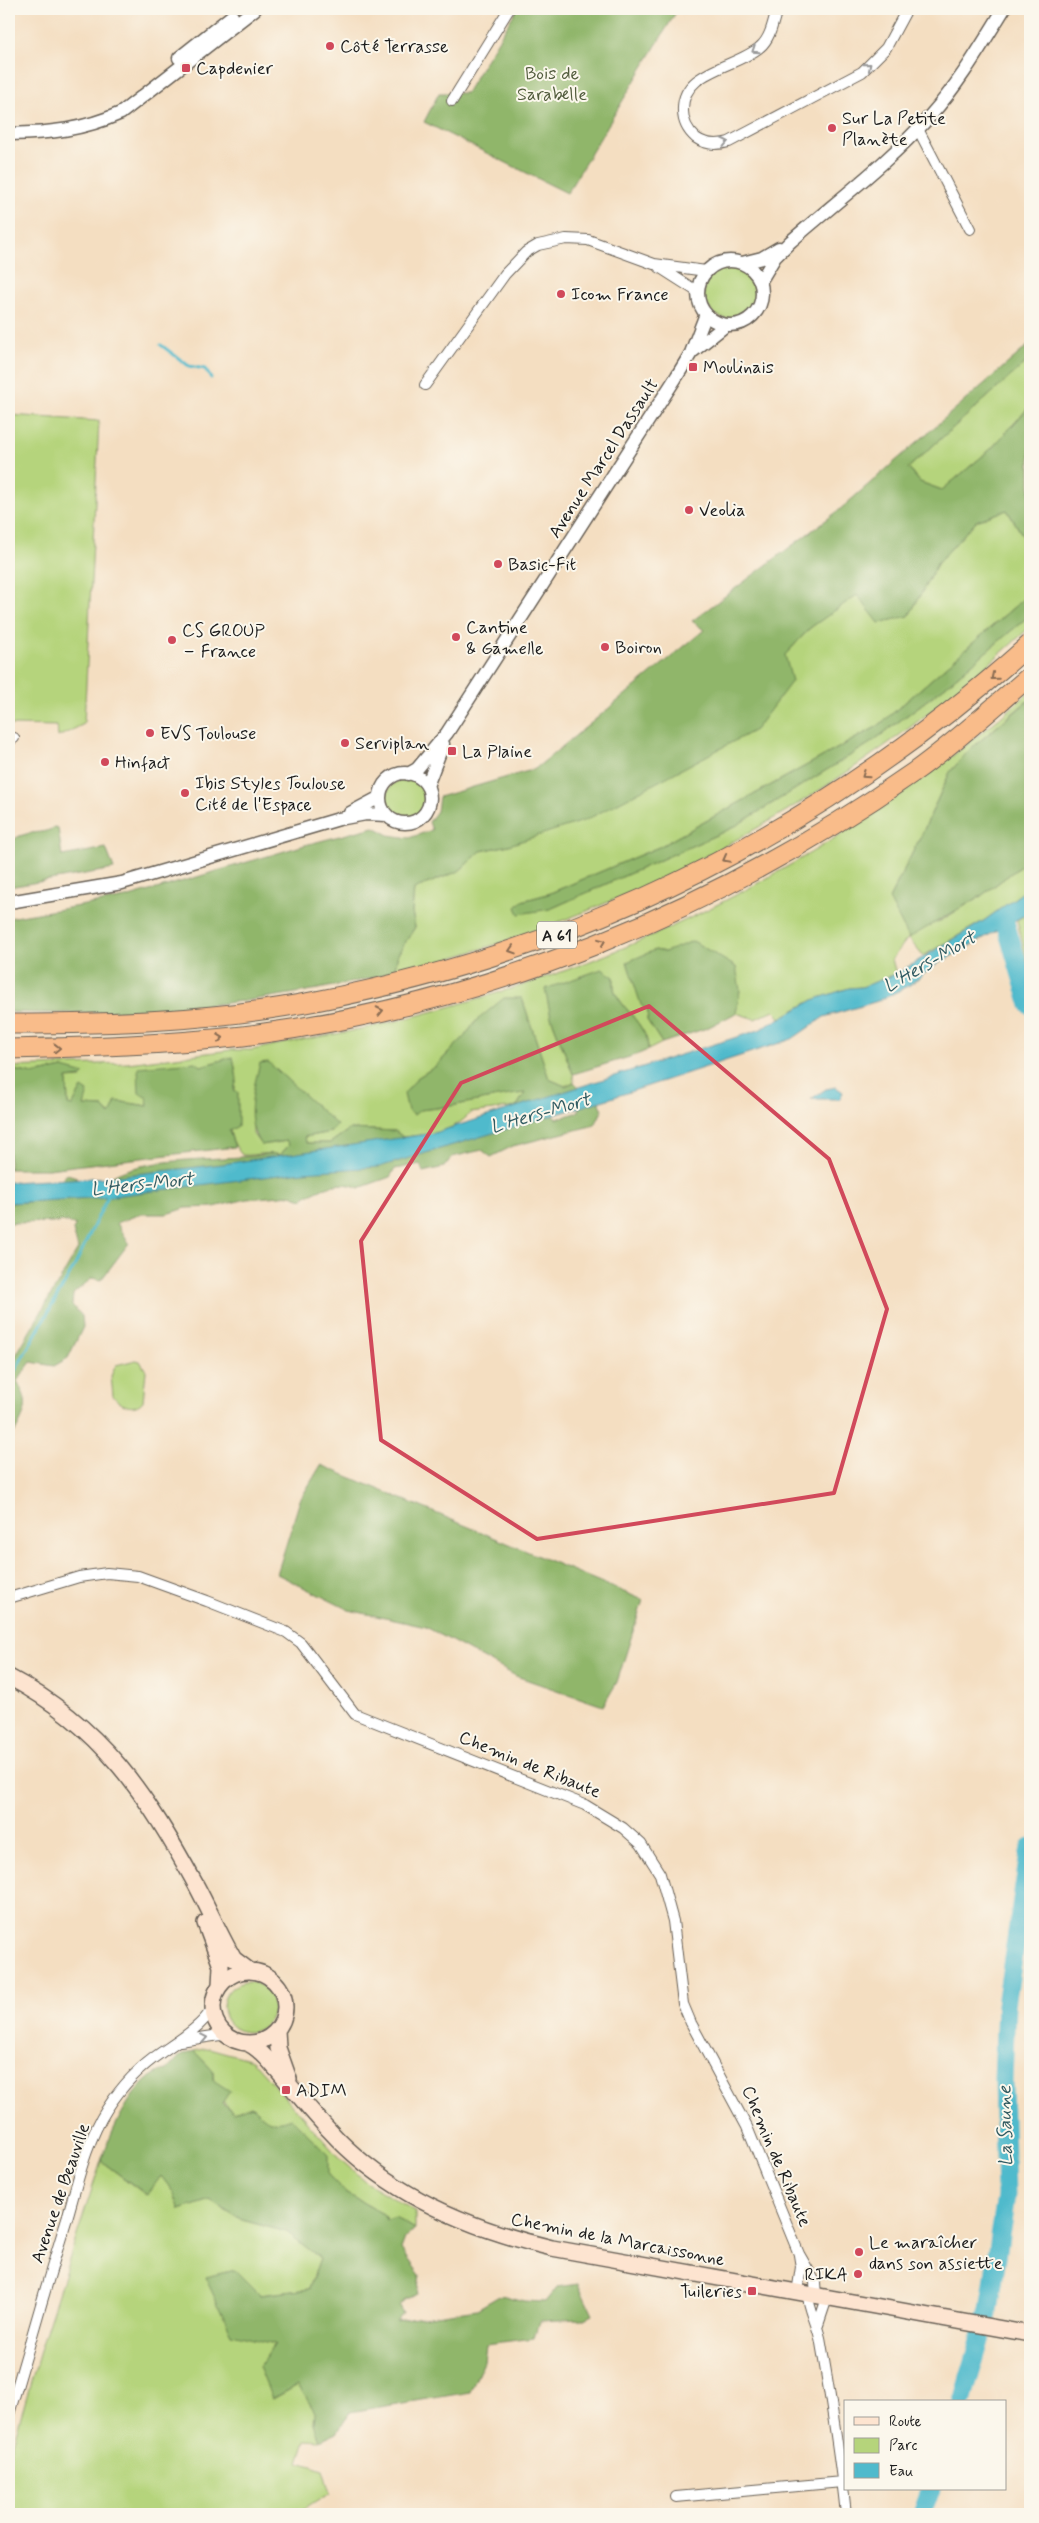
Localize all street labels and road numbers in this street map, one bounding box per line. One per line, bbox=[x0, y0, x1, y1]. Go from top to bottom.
street label: Avenue Marcel Dassault bbox=[543, 374, 664, 543]
road number: A 61 bbox=[537, 922, 577, 948]
street label: Chemin de Ribaute bbox=[455, 1726, 604, 1804]
street label: Chemin de Ribaute bbox=[736, 2082, 817, 2231]
street label: Avenue de Beauville bbox=[26, 2120, 96, 2267]
street label: Chemin de la Marcaissonne bbox=[509, 2207, 727, 2273]

